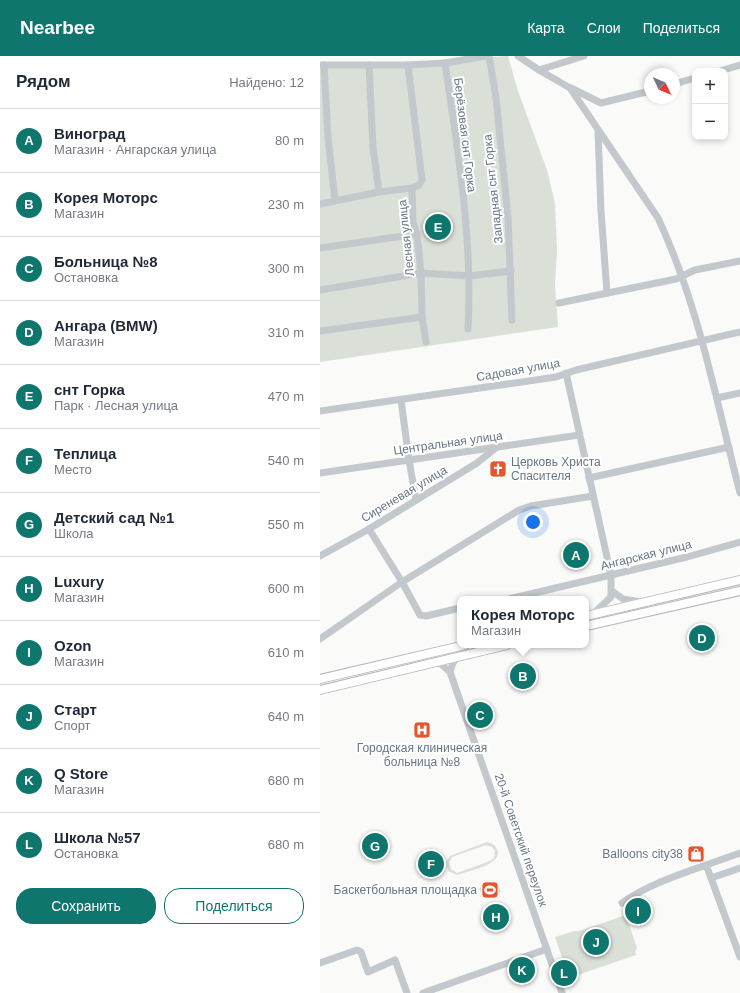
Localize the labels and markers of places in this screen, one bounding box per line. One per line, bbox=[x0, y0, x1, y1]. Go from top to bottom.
pin: E bbox=[425, 212, 451, 242]
place label: Церковь Христа Спасителя bbox=[511, 455, 601, 483]
church icon: Церковь Христа Спасителя bbox=[488, 459, 508, 479]
pin: A bbox=[563, 540, 589, 570]
pin: D bbox=[689, 623, 715, 653]
pin: B bbox=[510, 661, 536, 691]
pin: C bbox=[467, 700, 493, 730]
hospital icon: Городская клиническая больница №8 bbox=[412, 720, 432, 740]
place label: Городская клиническая больница №8 bbox=[357, 741, 487, 769]
pin: G bbox=[362, 831, 388, 861]
shop icon: Balloons city38 bbox=[686, 844, 706, 864]
place label: Balloons city38 bbox=[602, 847, 683, 861]
pin: F bbox=[418, 849, 444, 879]
sports icon: Баскетбольная площадка bbox=[480, 880, 500, 900]
place label: Баскетбольная площадка bbox=[334, 883, 477, 897]
pin: I bbox=[625, 896, 651, 926]
pin: H bbox=[483, 902, 509, 932]
pin: J bbox=[583, 927, 609, 957]
pin: K bbox=[509, 955, 535, 985]
pin: L bbox=[551, 958, 577, 988]

